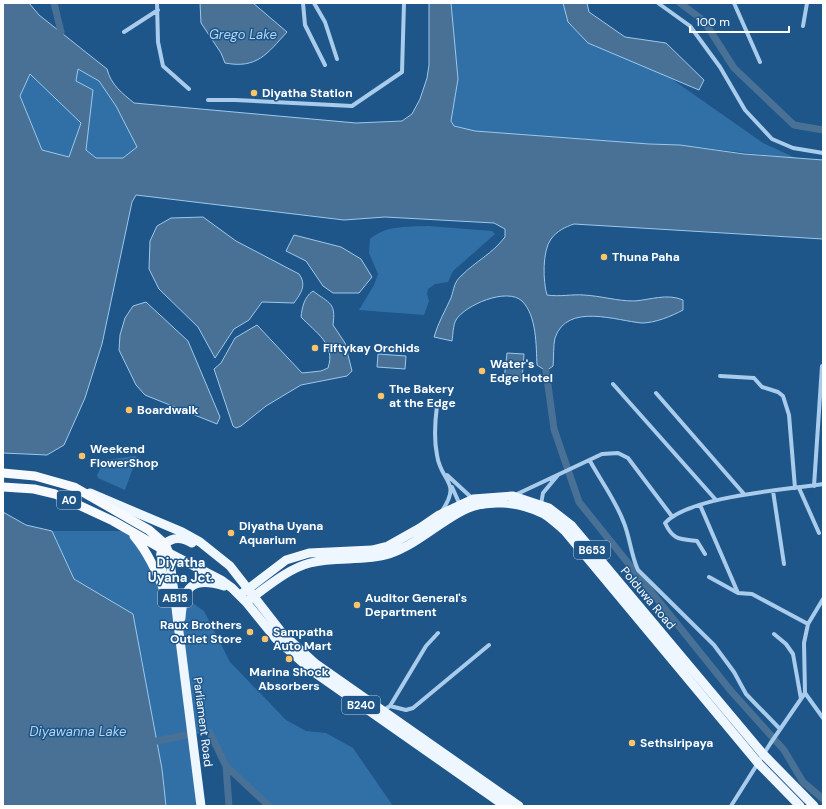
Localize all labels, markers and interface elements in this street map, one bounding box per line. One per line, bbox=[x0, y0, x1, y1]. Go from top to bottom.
scale bar bbox=[690, 8, 789, 34]
text: 100 m bbox=[696, 14, 730, 30]
water label: Grego Lake bbox=[209, 26, 277, 43]
place label: Diyatha Station bbox=[262, 85, 353, 101]
marker: Diyatha Station bbox=[249, 88, 259, 98]
place label: Thuna Paha bbox=[612, 249, 680, 265]
marker: Thuna Paha bbox=[599, 252, 609, 262]
place label: Fiftykay Orchids bbox=[323, 340, 420, 356]
marker: Fiftykay Orchids bbox=[310, 343, 320, 353]
place label: Water's Edge Hotel bbox=[490, 356, 553, 386]
marker: Water's Edge Hotel bbox=[477, 366, 487, 376]
place label: The Bakery at the Edge bbox=[389, 381, 456, 411]
marker: The Bakery at the Edge bbox=[376, 391, 386, 401]
place label: Boardwalk bbox=[137, 402, 198, 418]
marker: Boardwalk bbox=[124, 405, 134, 415]
place label: Weekend FlowerShop bbox=[90, 441, 159, 471]
marker: Weekend FlowerShop bbox=[77, 451, 87, 461]
road number: A0 bbox=[57, 491, 81, 509]
place label: Diyatha Uyana Aquarium bbox=[239, 518, 323, 548]
marker: Diyatha Uyana Aquarium bbox=[226, 528, 236, 538]
road number: B653 bbox=[574, 541, 610, 559]
district label: Diyatha Uyana Jct. bbox=[148, 554, 214, 586]
street label: Polduwa Road bbox=[617, 563, 679, 633]
road number: AB15 bbox=[158, 589, 192, 607]
place label: Auditor General's Department bbox=[365, 590, 467, 620]
marker: Auditor General's Department bbox=[352, 600, 362, 610]
place label: Raux Brothers Outlet Store bbox=[160, 617, 242, 647]
place label: Sampatha Auto Mart bbox=[273, 624, 333, 654]
marker: Raux Brothers Outlet Store bbox=[245, 627, 255, 637]
marker: Sampatha Auto Mart bbox=[260, 634, 270, 644]
marker: Marina Shock Absorbers bbox=[284, 654, 294, 664]
place label: Marina Shock Absorbers bbox=[249, 664, 329, 694]
street label: Parliament Road bbox=[190, 676, 216, 768]
road number: B240 bbox=[342, 696, 380, 714]
water label: Diyawanna Lake bbox=[30, 723, 126, 740]
place label: Sethsiripaya bbox=[640, 735, 713, 751]
marker: Sethsiripaya bbox=[627, 738, 637, 748]

